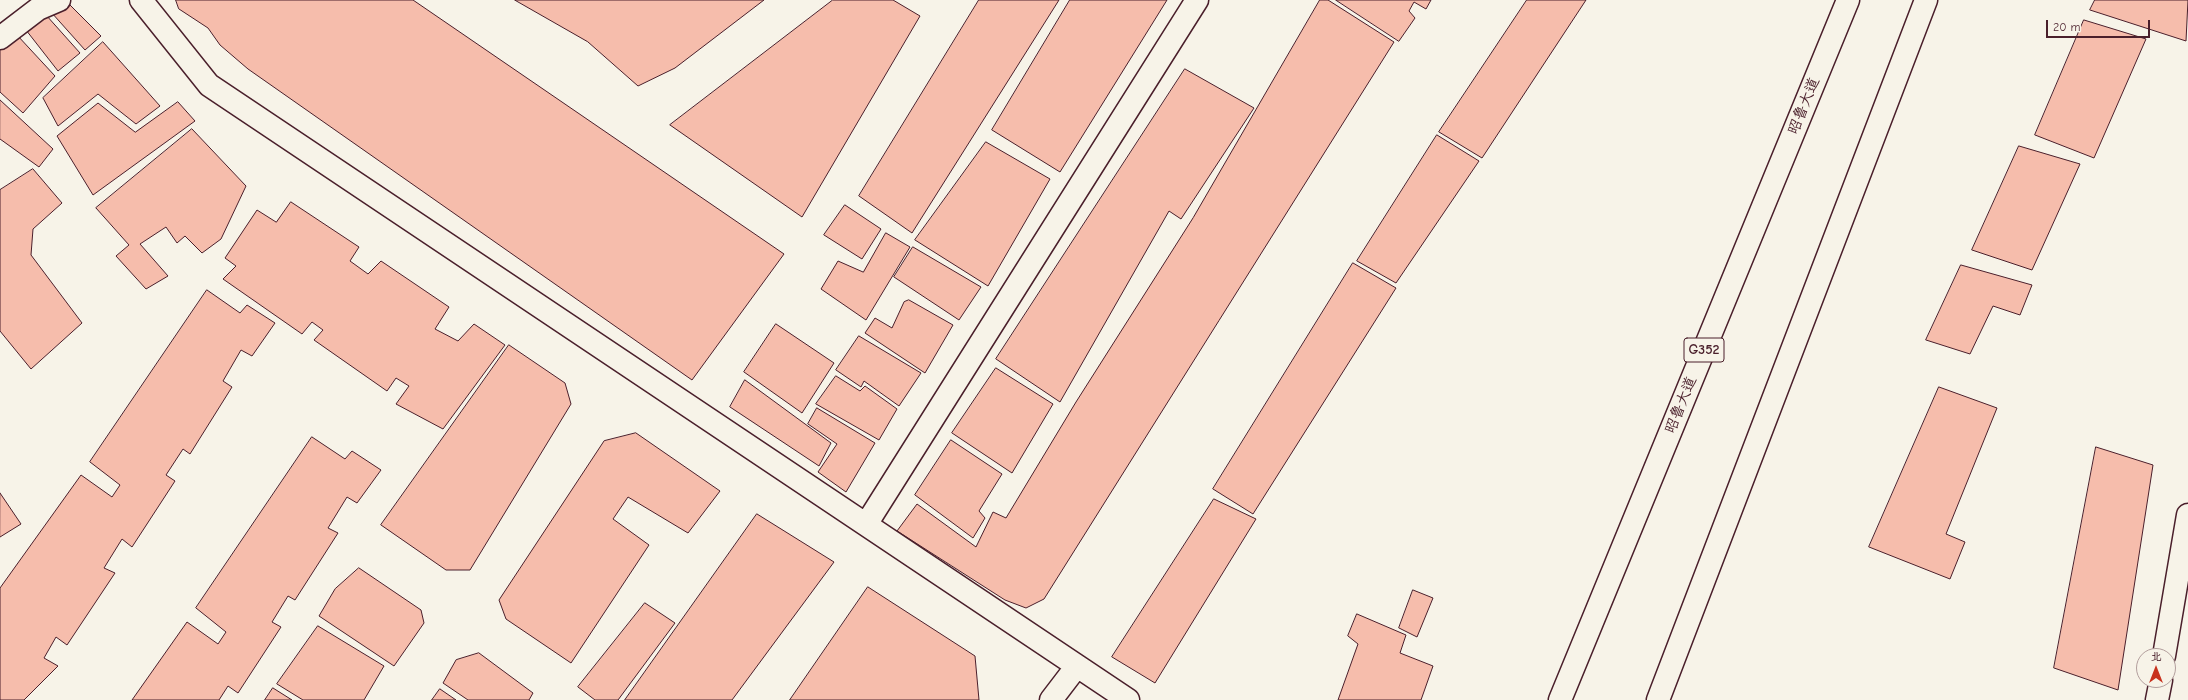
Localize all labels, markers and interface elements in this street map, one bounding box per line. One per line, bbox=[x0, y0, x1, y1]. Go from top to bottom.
scale bar bbox=[2048, 12, 2152, 38]
text: 20 m bbox=[2053, 20, 2081, 34]
street label: 昭鲁大道 bbox=[1784, 75, 1824, 137]
road number: G352 bbox=[1684, 338, 1724, 362]
street label: 昭鲁大道 bbox=[1661, 374, 1701, 436]
north arrow bbox=[2136, 648, 2176, 688]
text: 北 bbox=[2151, 650, 2162, 663]

